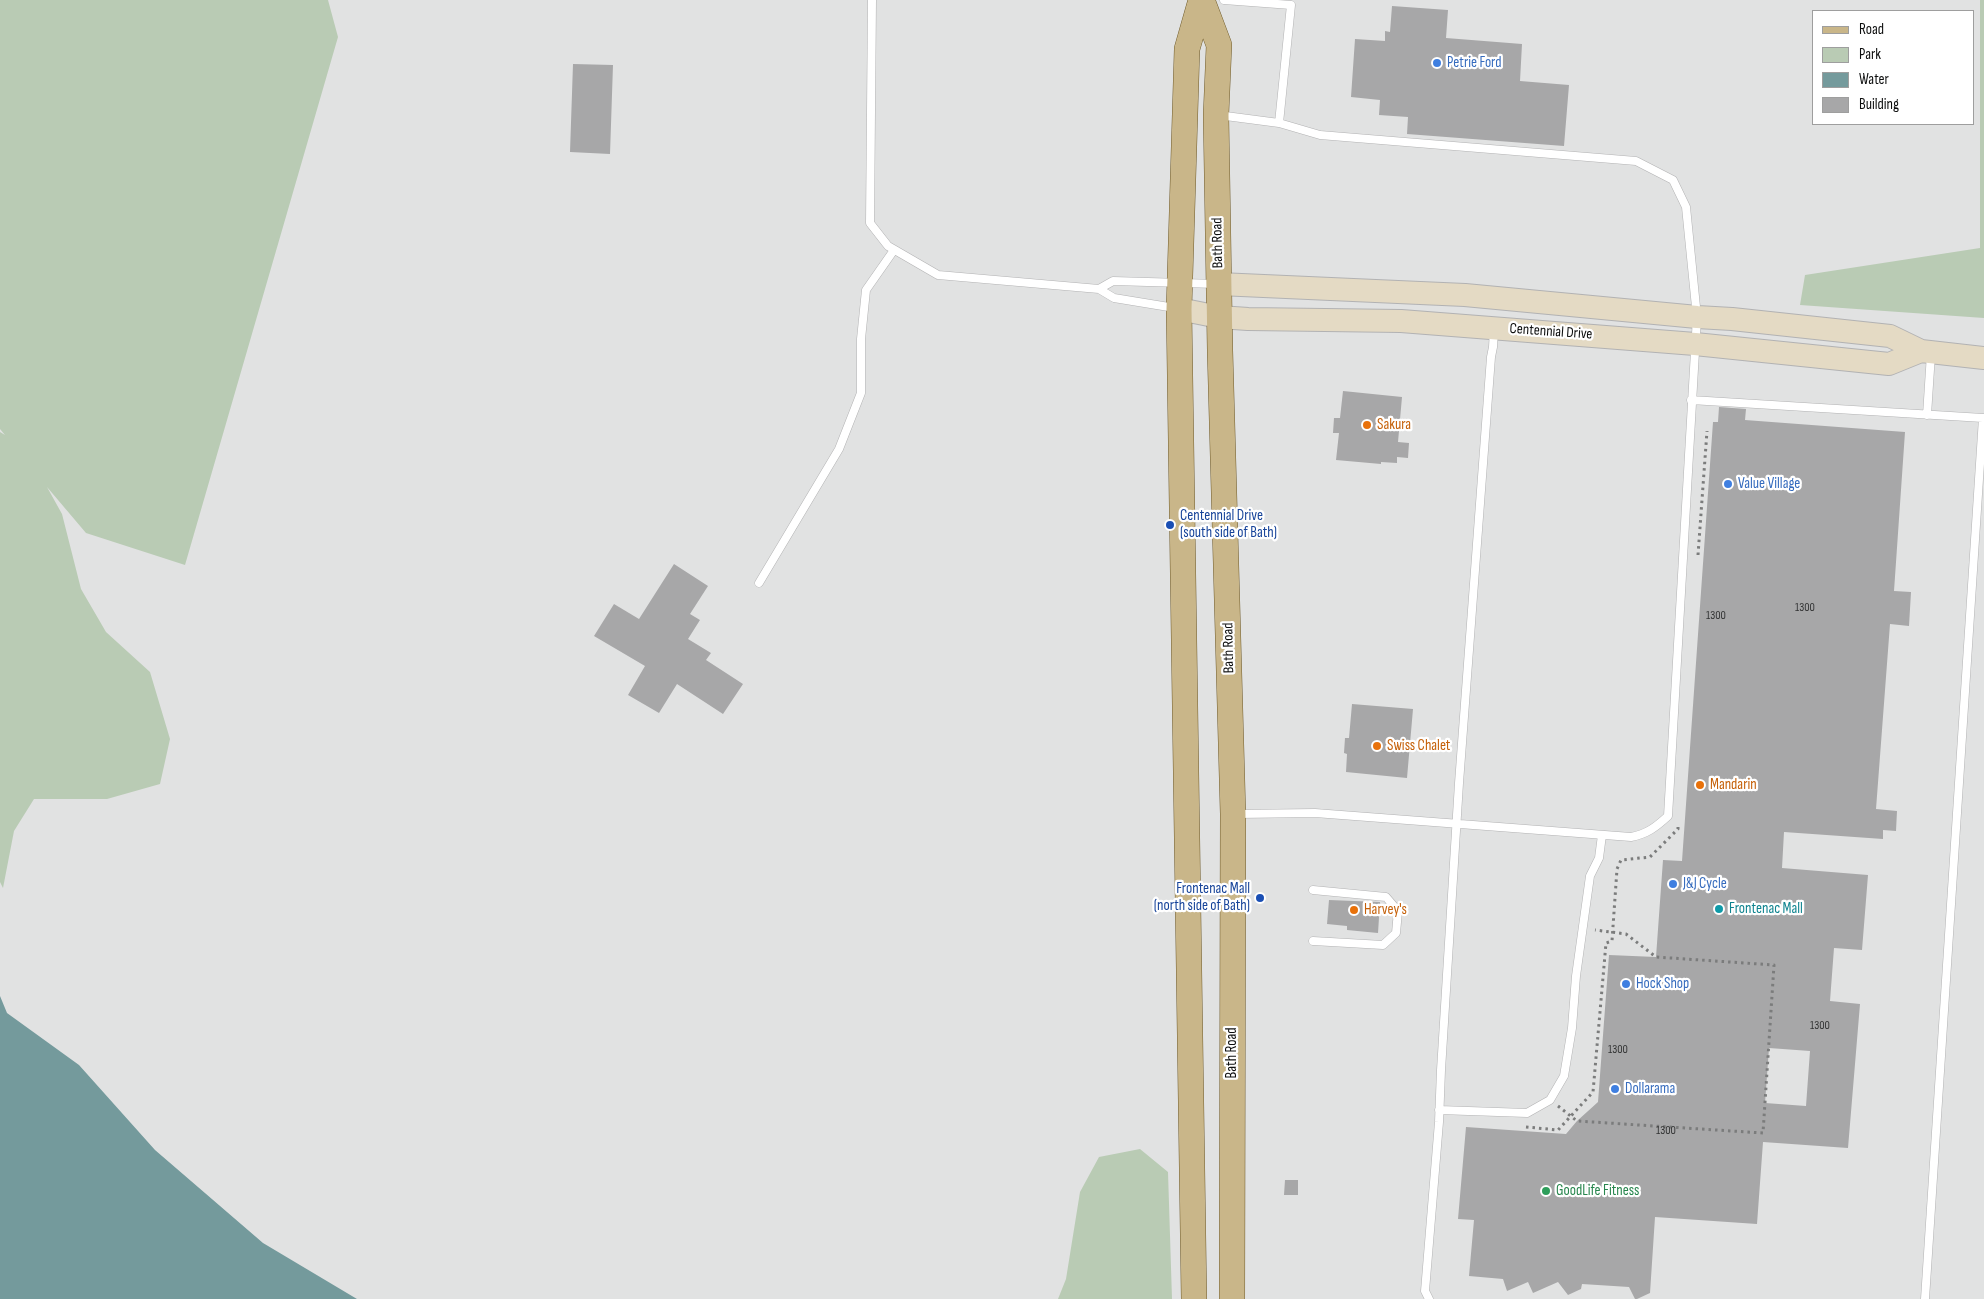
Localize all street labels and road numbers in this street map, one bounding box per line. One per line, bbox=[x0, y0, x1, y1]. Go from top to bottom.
street label: Bath Road bbox=[1209, 217, 1227, 269]
street label: Centennial Drive bbox=[1509, 320, 1593, 344]
street label: Bath Road bbox=[1220, 622, 1238, 674]
street label: Bath Road bbox=[1223, 1028, 1241, 1078]

